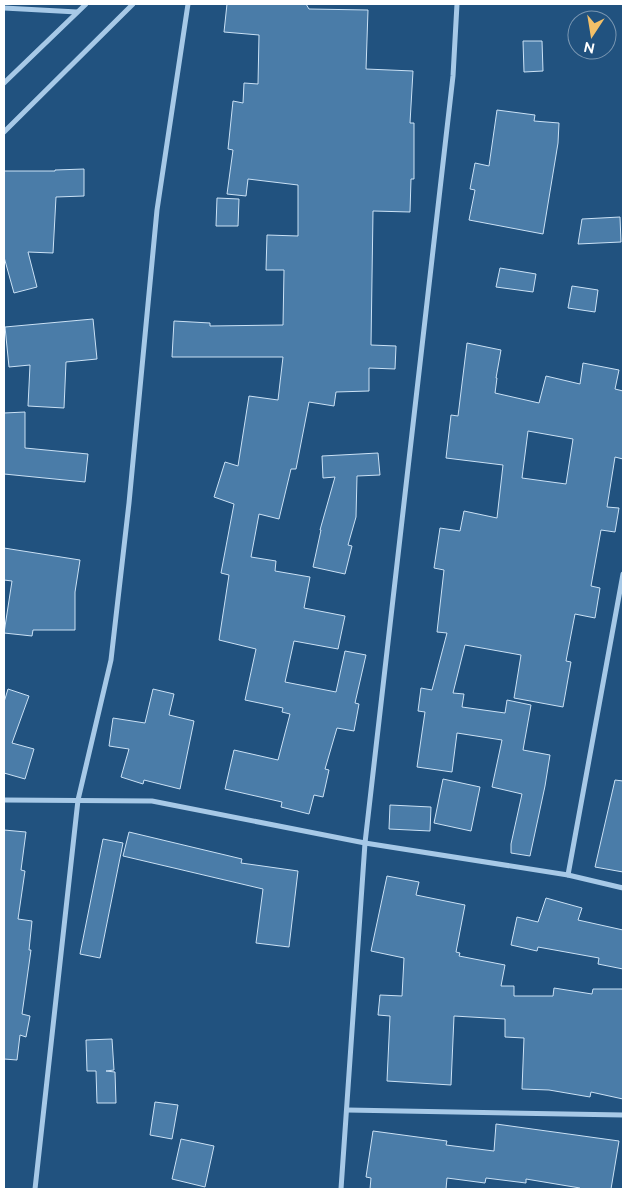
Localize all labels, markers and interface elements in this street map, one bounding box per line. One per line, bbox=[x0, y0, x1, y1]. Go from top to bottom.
north arrow bbox=[567, 10, 617, 60]
text: N bbox=[582, 39, 596, 57]

